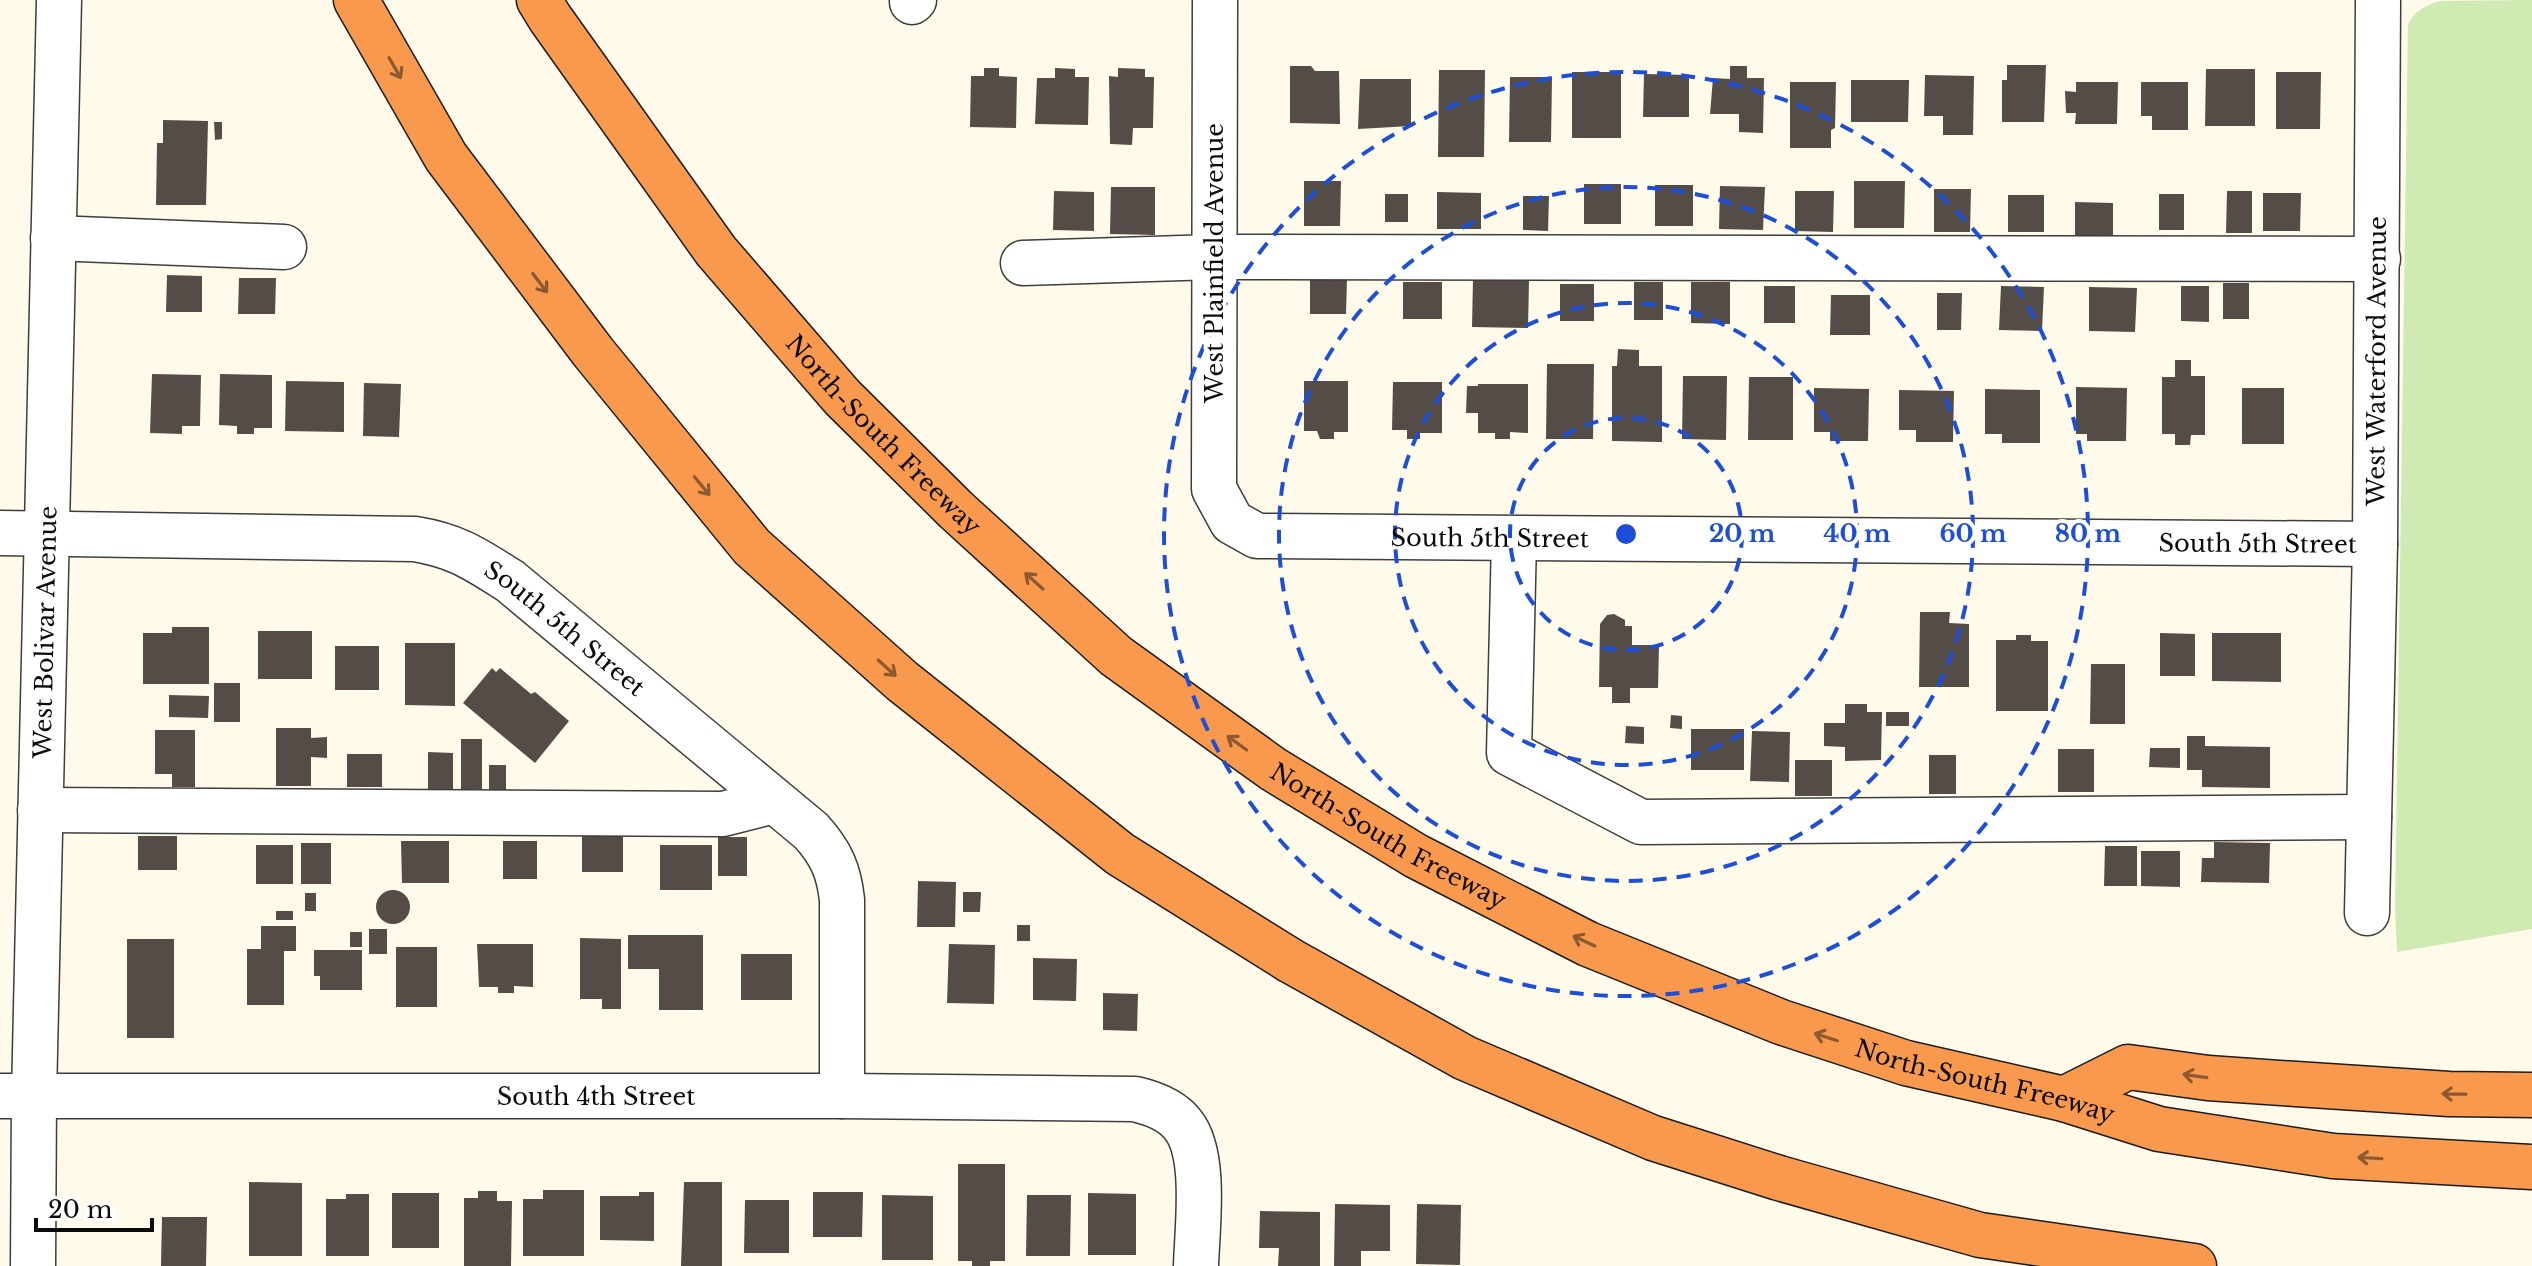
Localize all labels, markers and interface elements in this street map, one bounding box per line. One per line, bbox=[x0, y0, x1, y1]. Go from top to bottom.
one-way arrow bbox=[387, 56, 403, 79]
street label: West Plainfield Avenue bbox=[1200, 123, 1229, 404]
street label: West Waterford Avenue bbox=[2361, 216, 2391, 507]
one-way arrow bbox=[532, 271, 549, 293]
street label: North-South Freeway bbox=[780, 329, 988, 541]
one-way arrow bbox=[693, 475, 711, 496]
street label: West Bolivar Avenue bbox=[27, 505, 62, 760]
text: 20 m bbox=[1709, 519, 1776, 548]
text: 40 m bbox=[1824, 519, 1891, 548]
text: 60 m bbox=[1939, 519, 2007, 548]
text: 80 m bbox=[2055, 519, 2122, 548]
centre of rings bbox=[1612, 520, 1640, 548]
street label: South 5th Street bbox=[1391, 522, 1589, 553]
street label: South 5th Street bbox=[2159, 528, 2357, 558]
street label: South 5th Street bbox=[479, 554, 651, 702]
one-way arrow bbox=[1024, 572, 1044, 591]
one-way arrow bbox=[876, 659, 896, 677]
one-way arrow bbox=[1227, 735, 1249, 751]
street label: North-South Freeway bbox=[1265, 757, 1512, 915]
one-way arrow bbox=[1572, 933, 1596, 948]
one-way arrow bbox=[1813, 1028, 1838, 1043]
street label: North-South Freeway bbox=[1852, 1033, 2119, 1129]
one-way arrow bbox=[2183, 1068, 2208, 1083]
street label: South 4th Street bbox=[497, 1082, 695, 1111]
one-way arrow bbox=[2441, 1086, 2468, 1101]
one-way arrow bbox=[2357, 1151, 2384, 1166]
scale bar bbox=[36, 1182, 152, 1232]
text: 20 m bbox=[48, 1195, 113, 1224]

